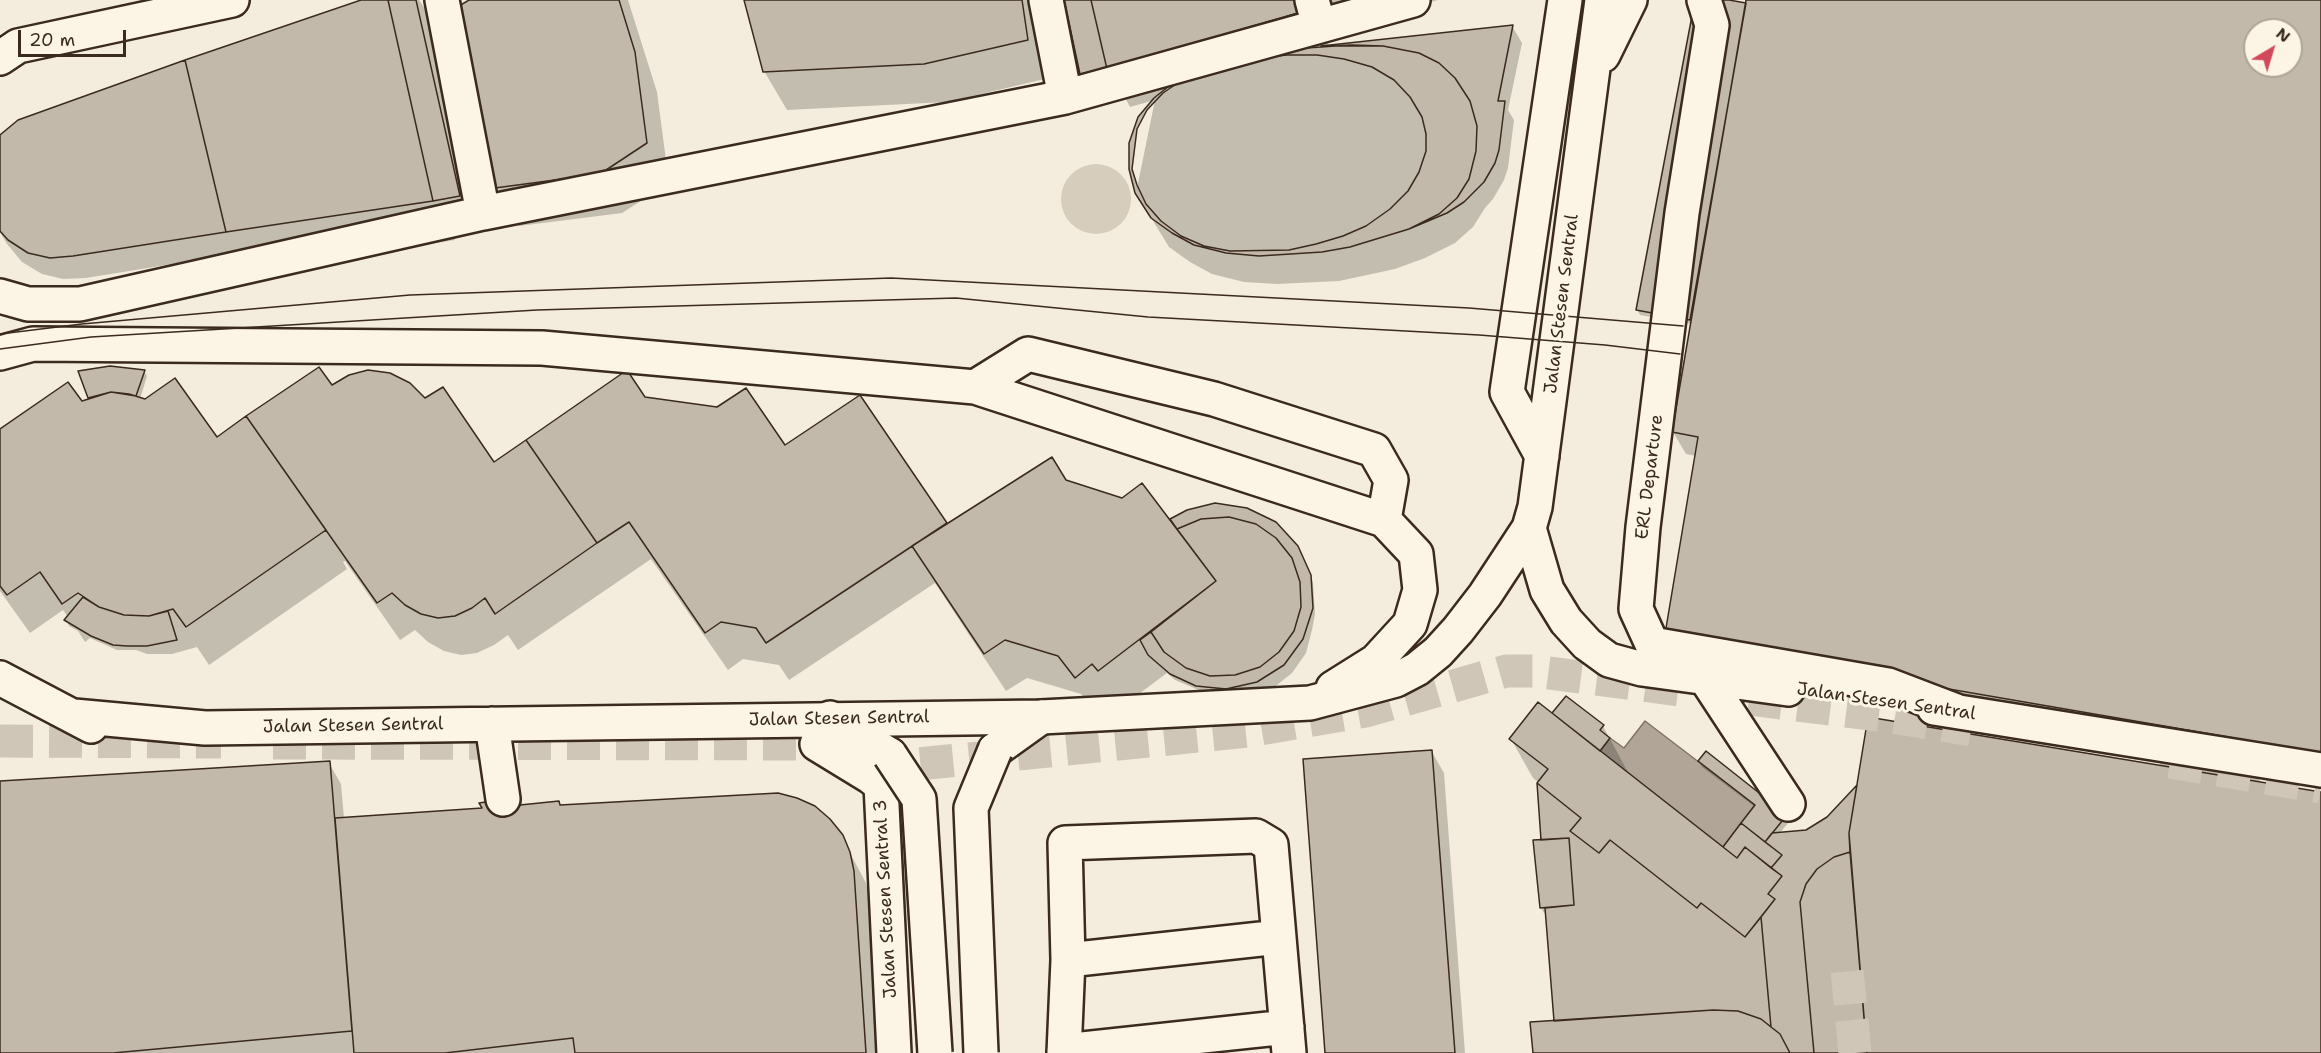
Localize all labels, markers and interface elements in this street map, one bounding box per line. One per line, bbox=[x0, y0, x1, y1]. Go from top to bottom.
scale bar bbox=[21, 18, 129, 56]
north arrow bbox=[2243, 18, 2303, 78]
text: N bbox=[2272, 23, 2295, 47]
text: 20 m bbox=[29, 28, 75, 52]
street label: Jalan Stesen Sentral bbox=[1540, 213, 1584, 395]
street label: ERL Departure bbox=[1632, 413, 1668, 541]
street label: Jalan Stesen Sentral bbox=[1795, 679, 1977, 725]
street label: Jalan Stesen Sentral bbox=[749, 707, 929, 731]
street label: Jalan Stesen Sentral bbox=[263, 714, 443, 738]
street label: Jalan Stesen Sentral 3 bbox=[870, 799, 902, 999]

